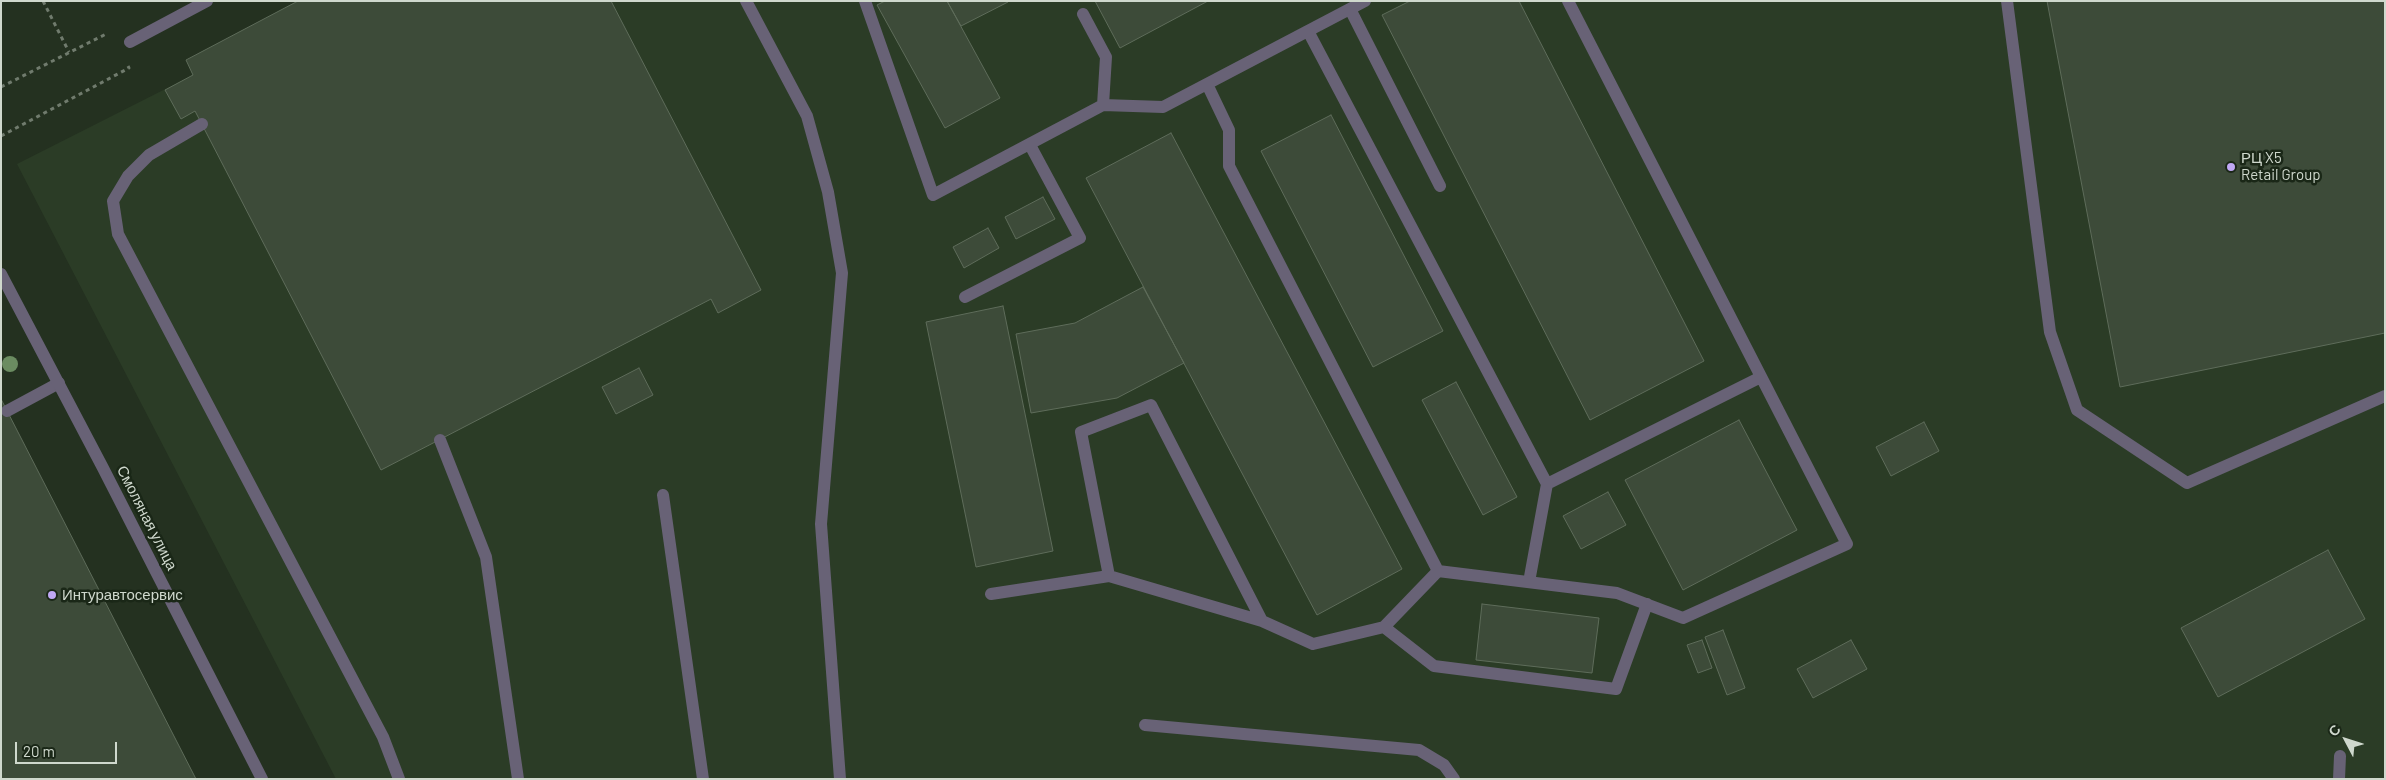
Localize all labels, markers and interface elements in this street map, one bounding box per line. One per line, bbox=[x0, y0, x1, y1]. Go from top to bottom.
place label: РЦ X5 Retail Group bbox=[2241, 149, 2320, 184]
marker: РЦ X5 Retail Group bbox=[2225, 161, 2237, 173]
street label: Смоляная улица bbox=[113, 463, 181, 573]
place label: Интуравтосервис bbox=[62, 586, 183, 604]
marker: Интуравтосервис bbox=[46, 589, 58, 601]
north arrow bbox=[2321, 715, 2371, 765]
text: С bbox=[2324, 721, 2344, 739]
scale bar bbox=[18, 732, 120, 764]
text: 20 m bbox=[23, 742, 55, 760]

